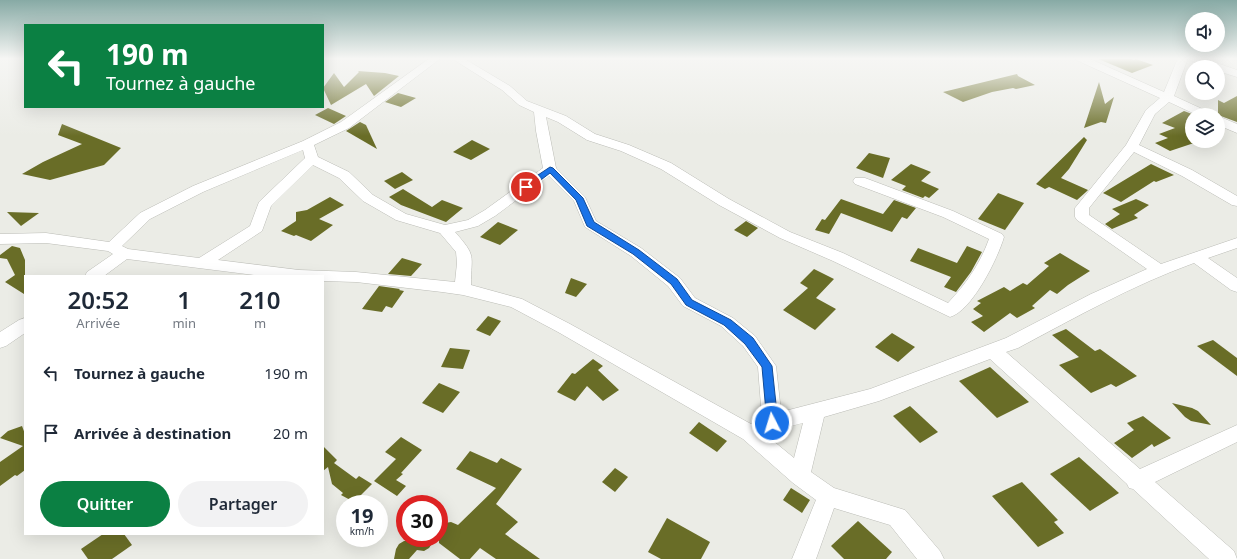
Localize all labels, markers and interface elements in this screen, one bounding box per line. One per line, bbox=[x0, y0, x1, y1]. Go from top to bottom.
map controls bbox=[1185, 12, 1225, 148]
button: sound bbox=[1185, 12, 1225, 52]
text: 190 m bbox=[106, 35, 189, 73]
icon: left bbox=[40, 40, 92, 92]
button: search bbox=[1185, 60, 1225, 100]
text: Tournez à gauche bbox=[106, 71, 255, 95]
button: layers bbox=[1185, 108, 1225, 148]
pin bbox=[509, 170, 543, 204]
icon: arrive bbox=[515, 176, 537, 198]
text: 20:52 bbox=[67, 283, 129, 316]
text: 1 bbox=[177, 283, 191, 316]
text: 210 bbox=[239, 283, 281, 316]
text: Arrivée bbox=[76, 314, 120, 332]
text: min bbox=[172, 314, 196, 332]
text: m bbox=[254, 314, 266, 332]
icon: left bbox=[40, 362, 62, 384]
text: Tournez à gauche bbox=[74, 363, 205, 383]
text: 190 m bbox=[264, 363, 308, 383]
position arrow bbox=[751, 402, 793, 444]
icon: arrive bbox=[40, 422, 62, 444]
text: Arrivée à destination bbox=[74, 423, 231, 443]
text: 20 m bbox=[273, 423, 308, 443]
button: Quitter bbox=[40, 481, 170, 527]
button: Partager bbox=[178, 481, 308, 527]
speed limit sign: 30 bbox=[396, 495, 448, 547]
text: 19 bbox=[351, 502, 373, 529]
text: km/h bbox=[350, 524, 374, 538]

